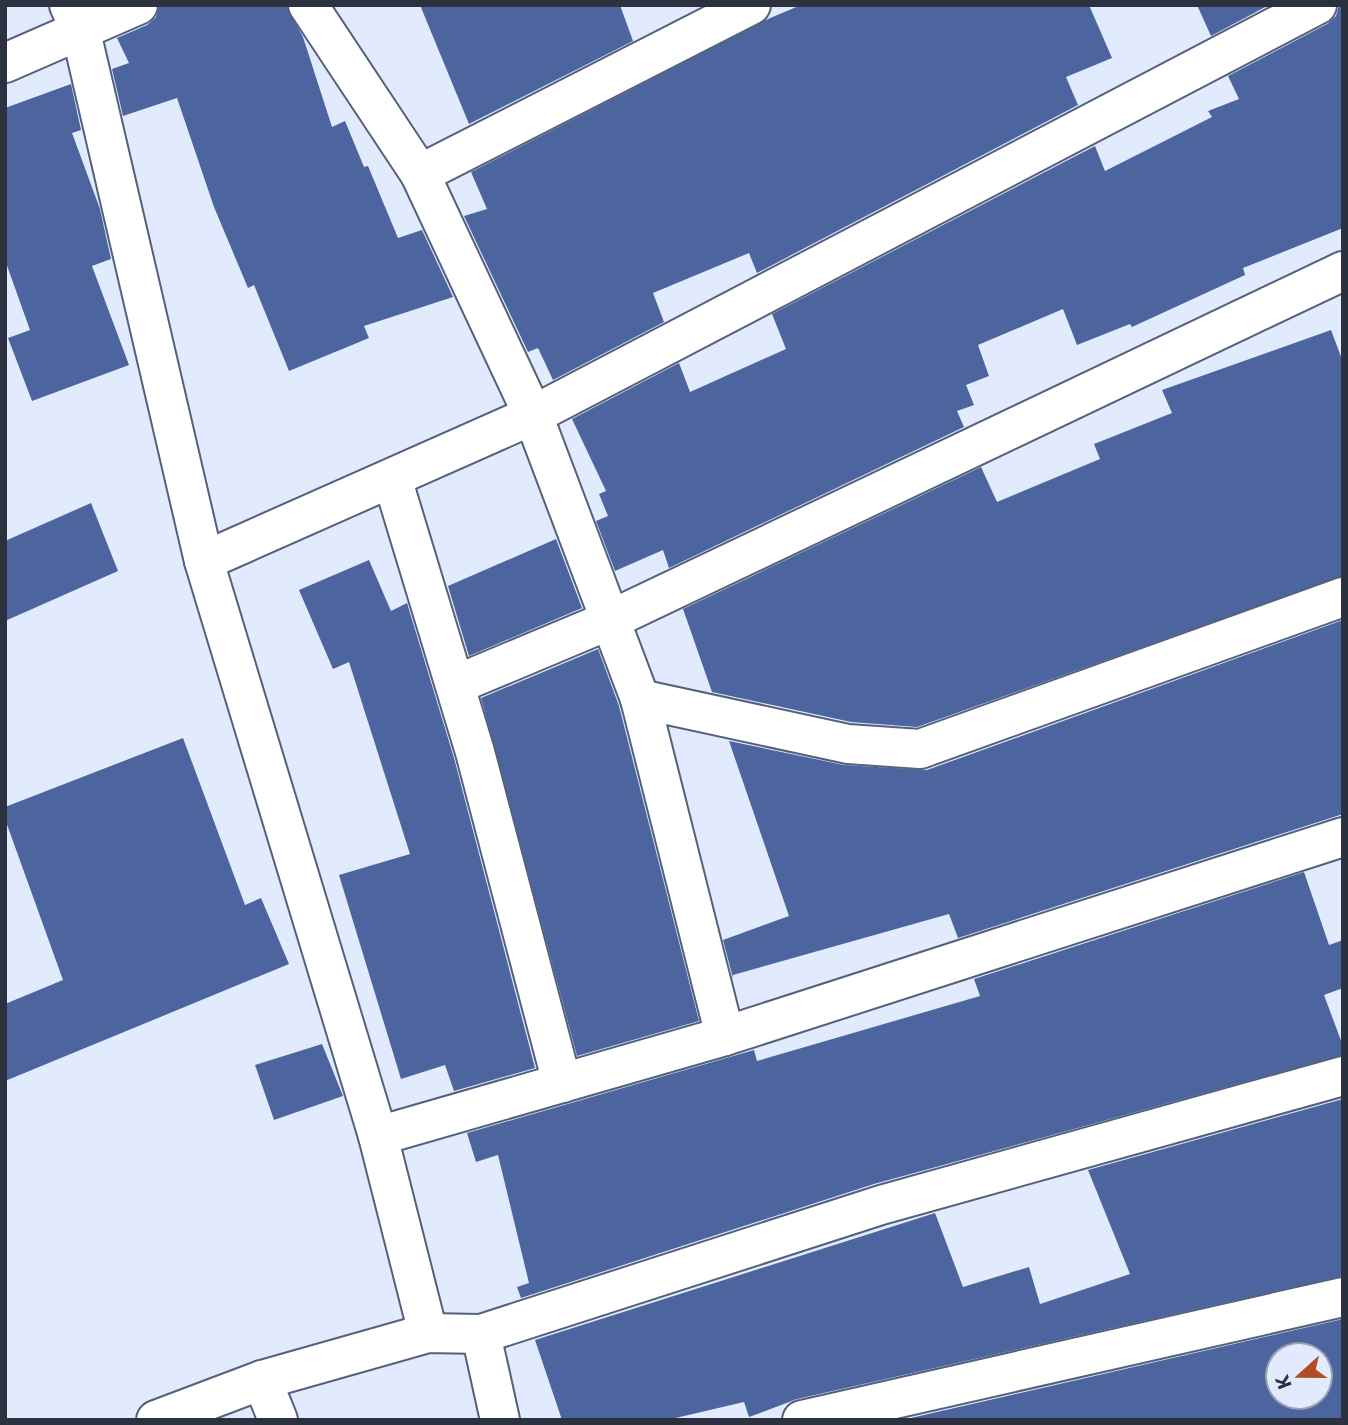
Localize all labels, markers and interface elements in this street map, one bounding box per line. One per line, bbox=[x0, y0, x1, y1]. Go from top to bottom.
north arrow bbox=[1264, 1341, 1334, 1411]
text: K bbox=[1270, 1372, 1296, 1393]

